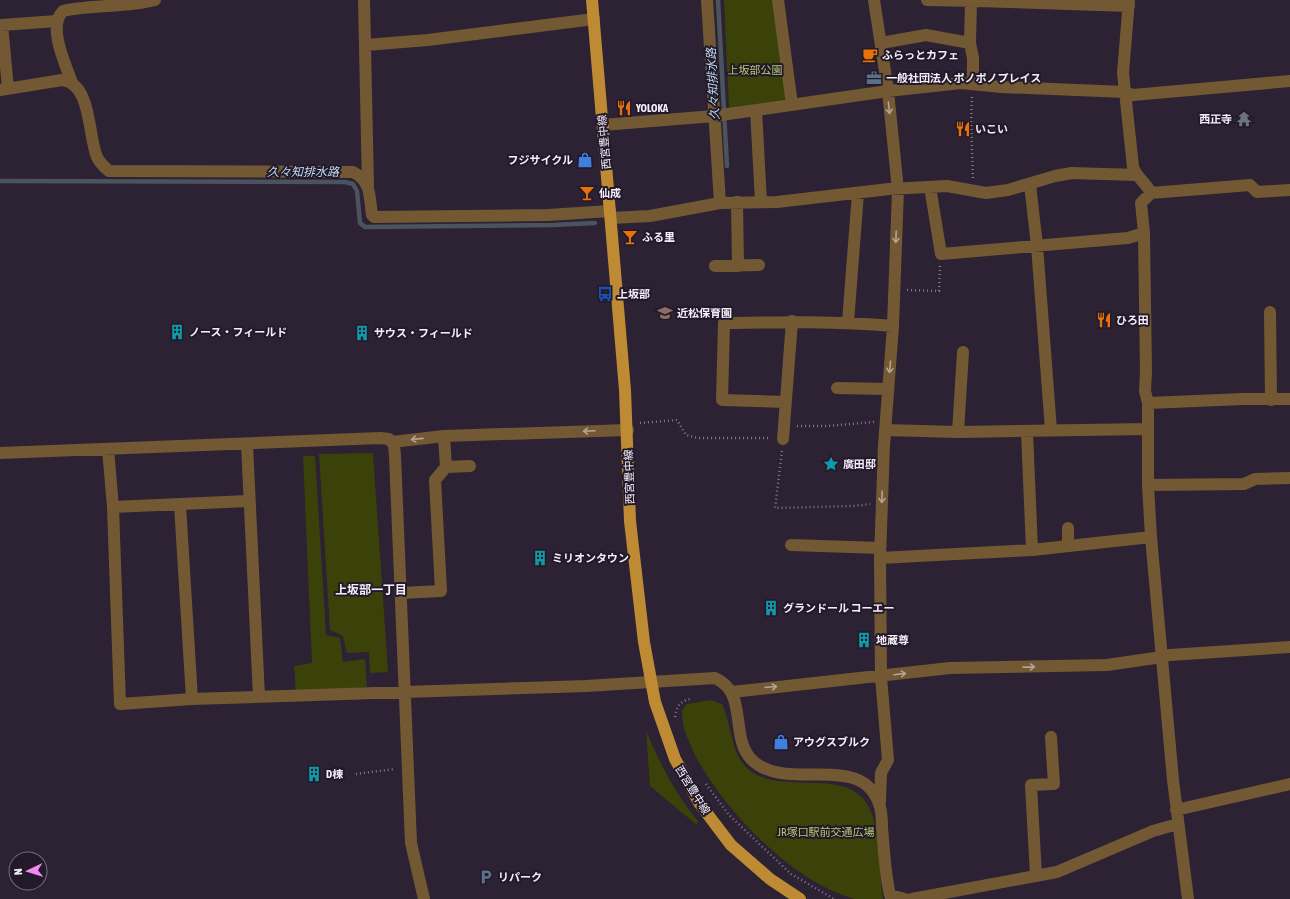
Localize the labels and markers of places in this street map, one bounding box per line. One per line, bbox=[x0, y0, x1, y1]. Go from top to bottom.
cafe icon: ふらっとカフェ bbox=[861, 46, 879, 64]
place label: ふらっとカフェ bbox=[882, 49, 959, 61]
office icon: 一般社団法人 ポノポノプレイス bbox=[865, 69, 883, 87]
place label: 一般社団法人 ポノポノプレイス bbox=[886, 72, 1041, 84]
restaurant icon: YOLOKA bbox=[615, 99, 633, 117]
place label: YOLOKA bbox=[635, 102, 669, 114]
temple icon: 西正寺 bbox=[1235, 110, 1253, 128]
place label: 西正寺 bbox=[1199, 113, 1232, 125]
restaurant icon: いこい bbox=[954, 120, 972, 138]
place label: いこい bbox=[975, 123, 1008, 135]
shop icon: フジサイクル bbox=[576, 151, 594, 169]
place label: フジサイクル bbox=[508, 154, 573, 166]
bar icon: 仙成 bbox=[578, 184, 596, 202]
place label: 仙成 bbox=[599, 187, 621, 199]
bar icon: ふる里 bbox=[621, 228, 639, 246]
place label: ふる里 bbox=[642, 231, 675, 243]
bus stop icon: 上坂部 bbox=[596, 285, 614, 303]
place label: 上坂部 bbox=[617, 288, 650, 300]
school or university icon: 近松保育園 bbox=[656, 304, 674, 322]
place label: 近松保育園 bbox=[677, 307, 732, 319]
restaurant icon: ひろ田 bbox=[1095, 311, 1113, 329]
place label: ひろ田 bbox=[1116, 314, 1149, 326]
building icon: ノース・フィールド bbox=[168, 323, 186, 341]
building icon: サウス・フィールド bbox=[353, 324, 371, 342]
place label: ノース・フィールド bbox=[189, 326, 287, 338]
place label: サウス・フィールド bbox=[374, 327, 473, 339]
place icon: 廣田邸 bbox=[822, 455, 840, 473]
place label: 廣田邸 bbox=[843, 458, 876, 470]
building icon: ミリオンタウン bbox=[531, 549, 549, 567]
place label: ミリオンタウン bbox=[552, 552, 629, 564]
building icon: グランドール コーエー bbox=[762, 599, 780, 617]
place label: グランドール コーエー bbox=[783, 602, 895, 614]
building icon: 地蔵尊 bbox=[855, 631, 873, 649]
place label: 地蔵尊 bbox=[876, 634, 909, 646]
shop icon: アウグスブルク bbox=[772, 733, 790, 751]
place label: アウグスブルク bbox=[793, 736, 870, 748]
building icon: D棟 bbox=[305, 765, 323, 783]
place label: D棟 bbox=[326, 768, 343, 780]
parking icon: リパーク bbox=[477, 868, 495, 886]
place label: リパーク bbox=[498, 871, 542, 883]

